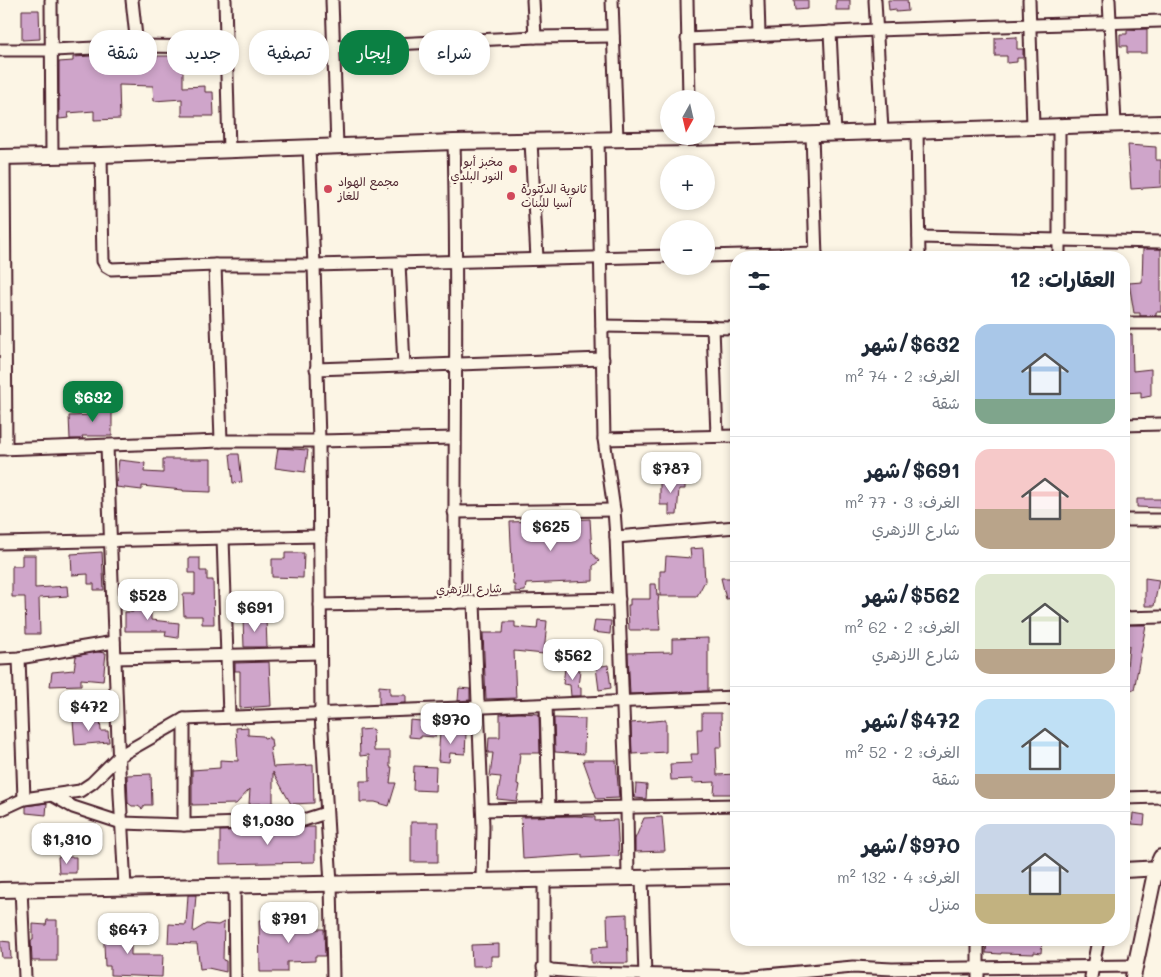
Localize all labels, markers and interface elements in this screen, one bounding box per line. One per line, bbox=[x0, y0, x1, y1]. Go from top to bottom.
chip: شقة bbox=[89, 30, 157, 75]
chip: جديد bbox=[167, 30, 239, 75]
chip: تصفية bbox=[249, 30, 329, 75]
chip: إيجار bbox=[339, 30, 409, 75]
chip: شراء bbox=[419, 30, 490, 75]
north arrow bbox=[660, 90, 715, 145]
map controls bbox=[660, 90, 715, 275]
place label: مخبز أبو النور البلدي bbox=[451, 153, 503, 185]
button: + bbox=[660, 155, 715, 210]
marker: مخبز أبو النور البلدي bbox=[507, 163, 519, 175]
place label: مجمع الهواد للغاز bbox=[337, 173, 399, 203]
place label: ثانوية الدكتورة آسيا للبنات bbox=[521, 180, 587, 211]
marker: مجمع الهواد للغاز bbox=[322, 183, 334, 195]
marker: ثانوية الدكتورة آسيا للبنات bbox=[505, 190, 517, 202]
button: − bbox=[660, 220, 715, 275]
text: العقارات: 12 bbox=[1009, 265, 1115, 292]
icon: filters bbox=[745, 267, 773, 295]
text: $632/شهر bbox=[863, 330, 960, 357]
icon: home bbox=[1015, 344, 1075, 404]
text: الغرف: 2 · 74 m² bbox=[845, 365, 960, 386]
pin: $632 bbox=[63, 380, 123, 423]
text: $632 bbox=[74, 386, 112, 407]
text: شقة bbox=[932, 392, 960, 413]
pin: $787 bbox=[641, 452, 701, 494]
text: $691/شهر bbox=[865, 456, 960, 483]
text: $787 bbox=[652, 457, 690, 478]
icon: home bbox=[1015, 469, 1075, 529]
text: الغرف: 3 · 77 m² bbox=[845, 491, 960, 512]
pin: $625 bbox=[521, 510, 581, 552]
text: $625 bbox=[532, 515, 570, 536]
text: شارع الازهري bbox=[872, 518, 960, 539]
pin: $528 bbox=[118, 578, 178, 621]
street label: شارع الازهري bbox=[436, 579, 502, 599]
text: $562/شهر bbox=[863, 581, 960, 608]
text: $528 bbox=[129, 584, 167, 605]
pin: $691 bbox=[225, 590, 285, 633]
icon: home bbox=[1015, 594, 1075, 654]
text: $691 bbox=[237, 596, 273, 617]
text: الغرف: 2 · 62 m² bbox=[844, 616, 960, 637]
pin: $562 bbox=[543, 638, 603, 681]
text: شارع الازهري bbox=[872, 643, 960, 664]
text: $562 bbox=[554, 644, 592, 665]
pin: $472 bbox=[59, 690, 119, 732]
text: $472 bbox=[70, 695, 108, 716]
pin: $970 bbox=[421, 702, 481, 745]
text: $472/شهر bbox=[863, 706, 960, 733]
text: $970 bbox=[432, 708, 470, 729]
icon: home bbox=[1015, 719, 1075, 779]
text: الغرف: 2 · 52 m² bbox=[845, 741, 960, 762]
text: شقة bbox=[932, 768, 960, 789]
pin: $1,030 bbox=[227, 804, 309, 846]
text: $1,030 bbox=[242, 809, 294, 830]
pin: $1,310 bbox=[26, 822, 108, 865]
text: $1,310 bbox=[43, 828, 91, 849]
text: $970/شهر bbox=[862, 831, 960, 858]
icon: home bbox=[1015, 844, 1075, 904]
text: الغرف: 4 · 132 m² bbox=[837, 866, 960, 887]
text: منزل bbox=[928, 893, 960, 914]
pin: $791 bbox=[259, 902, 319, 944]
text: $791 bbox=[271, 907, 307, 928]
pin: $647 bbox=[98, 912, 158, 955]
text: $647 bbox=[109, 918, 147, 939]

